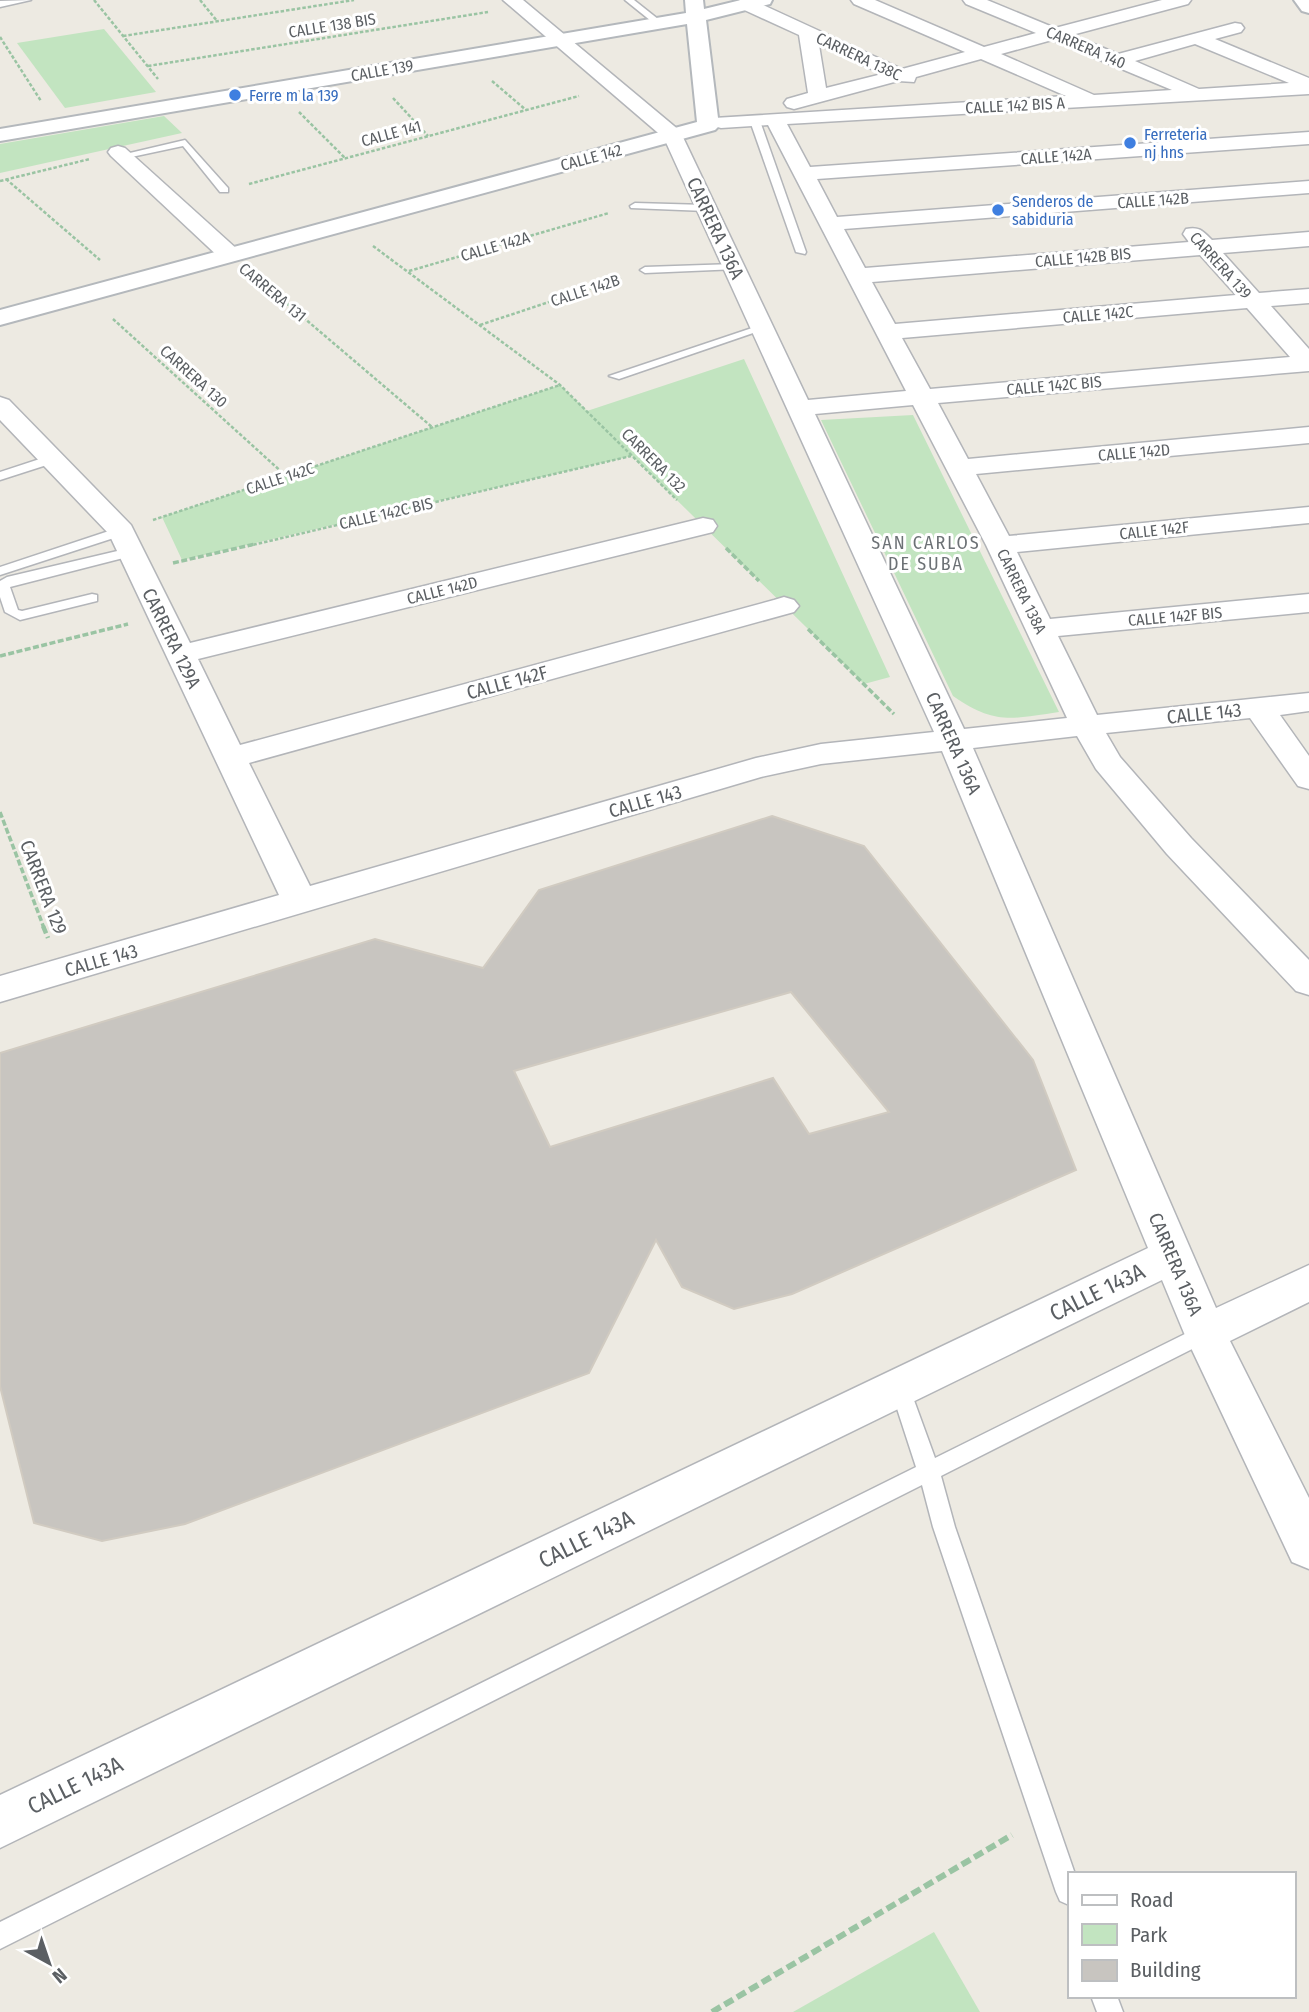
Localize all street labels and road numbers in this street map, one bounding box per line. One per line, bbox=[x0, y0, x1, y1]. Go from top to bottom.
street label: CALLE 138 BIS bbox=[287, 9, 377, 42]
street label: CARRERA 140 bbox=[1043, 22, 1129, 73]
street label: CARRERA 138C bbox=[813, 28, 904, 84]
street label: CALLE 139 bbox=[349, 56, 415, 85]
street label: CALLE 142 BIS A bbox=[965, 93, 1066, 118]
street label: CALLE 141 bbox=[359, 116, 423, 151]
street label: CALLE 142 bbox=[558, 140, 624, 175]
street label: CALLE 142A bbox=[1020, 144, 1093, 168]
street label: CARRERA 136A bbox=[682, 174, 749, 283]
street label: CALLE 142B bbox=[1117, 189, 1190, 212]
street label: CALLE 142A bbox=[458, 227, 533, 265]
street label: CARRERA 139 bbox=[1186, 228, 1256, 303]
street label: CALLE 142B BIS bbox=[1034, 244, 1132, 271]
street label: CARRERA 131 bbox=[235, 259, 310, 326]
street label: CALLE 142B bbox=[548, 270, 622, 311]
street label: CALLE 142C bbox=[1062, 302, 1134, 327]
street label: CARRERA 130 bbox=[156, 341, 231, 412]
street label: CALLE 142C BIS bbox=[1006, 372, 1102, 399]
street label: CARRERA 132 bbox=[618, 424, 690, 496]
street label: CALLE 142D bbox=[1097, 440, 1171, 465]
street label: CALLE 142C bbox=[244, 459, 317, 498]
street label: CALLE 142C BIS bbox=[337, 493, 435, 533]
street label: CALLE 142F bbox=[1118, 517, 1190, 544]
street label: CARRERA 138A bbox=[993, 546, 1051, 637]
street label: CALLE 142D bbox=[405, 573, 479, 608]
street label: CARRERA 129A bbox=[137, 584, 206, 692]
street label: CALLE 142F BIS bbox=[1127, 603, 1223, 630]
street label: CALLE 142F bbox=[464, 661, 550, 704]
street label: CARRERA 136A bbox=[921, 689, 986, 798]
street label: CALLE 143 bbox=[1166, 698, 1242, 729]
street label: CALLE 143 bbox=[606, 780, 684, 823]
street label: CARRERA 129 bbox=[15, 837, 72, 938]
street label: CALLE 143 bbox=[62, 939, 140, 982]
street label: CARRERA 136A bbox=[1144, 1209, 1208, 1319]
street label: CALLE 143A bbox=[1045, 1257, 1149, 1327]
street label: CALLE 143A bbox=[534, 1504, 638, 1574]
street label: CALLE 143A bbox=[23, 1750, 127, 1820]

